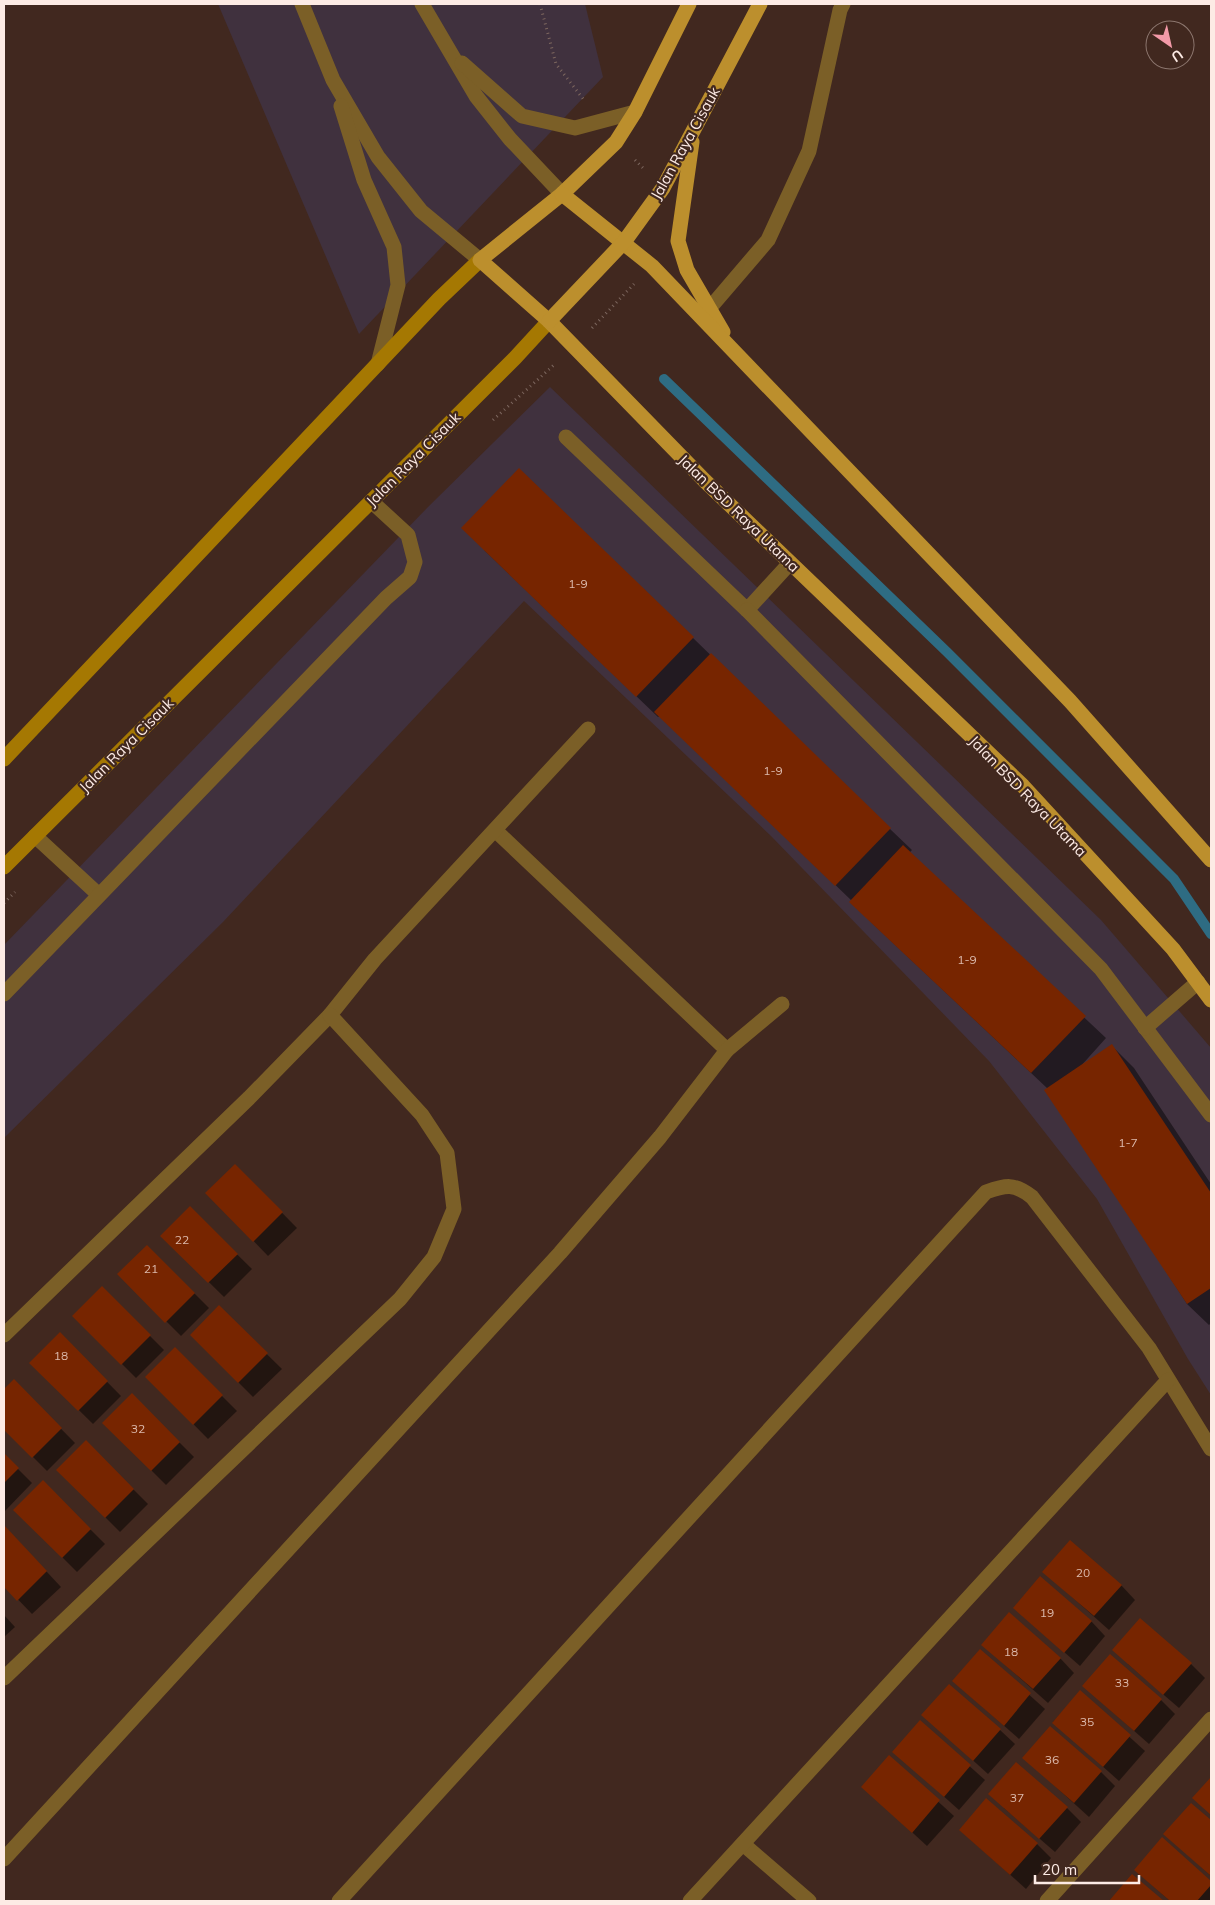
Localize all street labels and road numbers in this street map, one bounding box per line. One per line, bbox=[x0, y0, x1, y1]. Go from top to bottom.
street label: Jalan Raya Cisauk bbox=[646, 83, 724, 203]
street label: Jalan Raya Cisauk bbox=[362, 408, 464, 510]
street label: Jalan BSD Raya Utama bbox=[674, 450, 804, 576]
street label: Jalan Raya Cisauk bbox=[75, 694, 177, 796]
street label: Jalan BSD Raya Utama bbox=[965, 731, 1091, 861]

